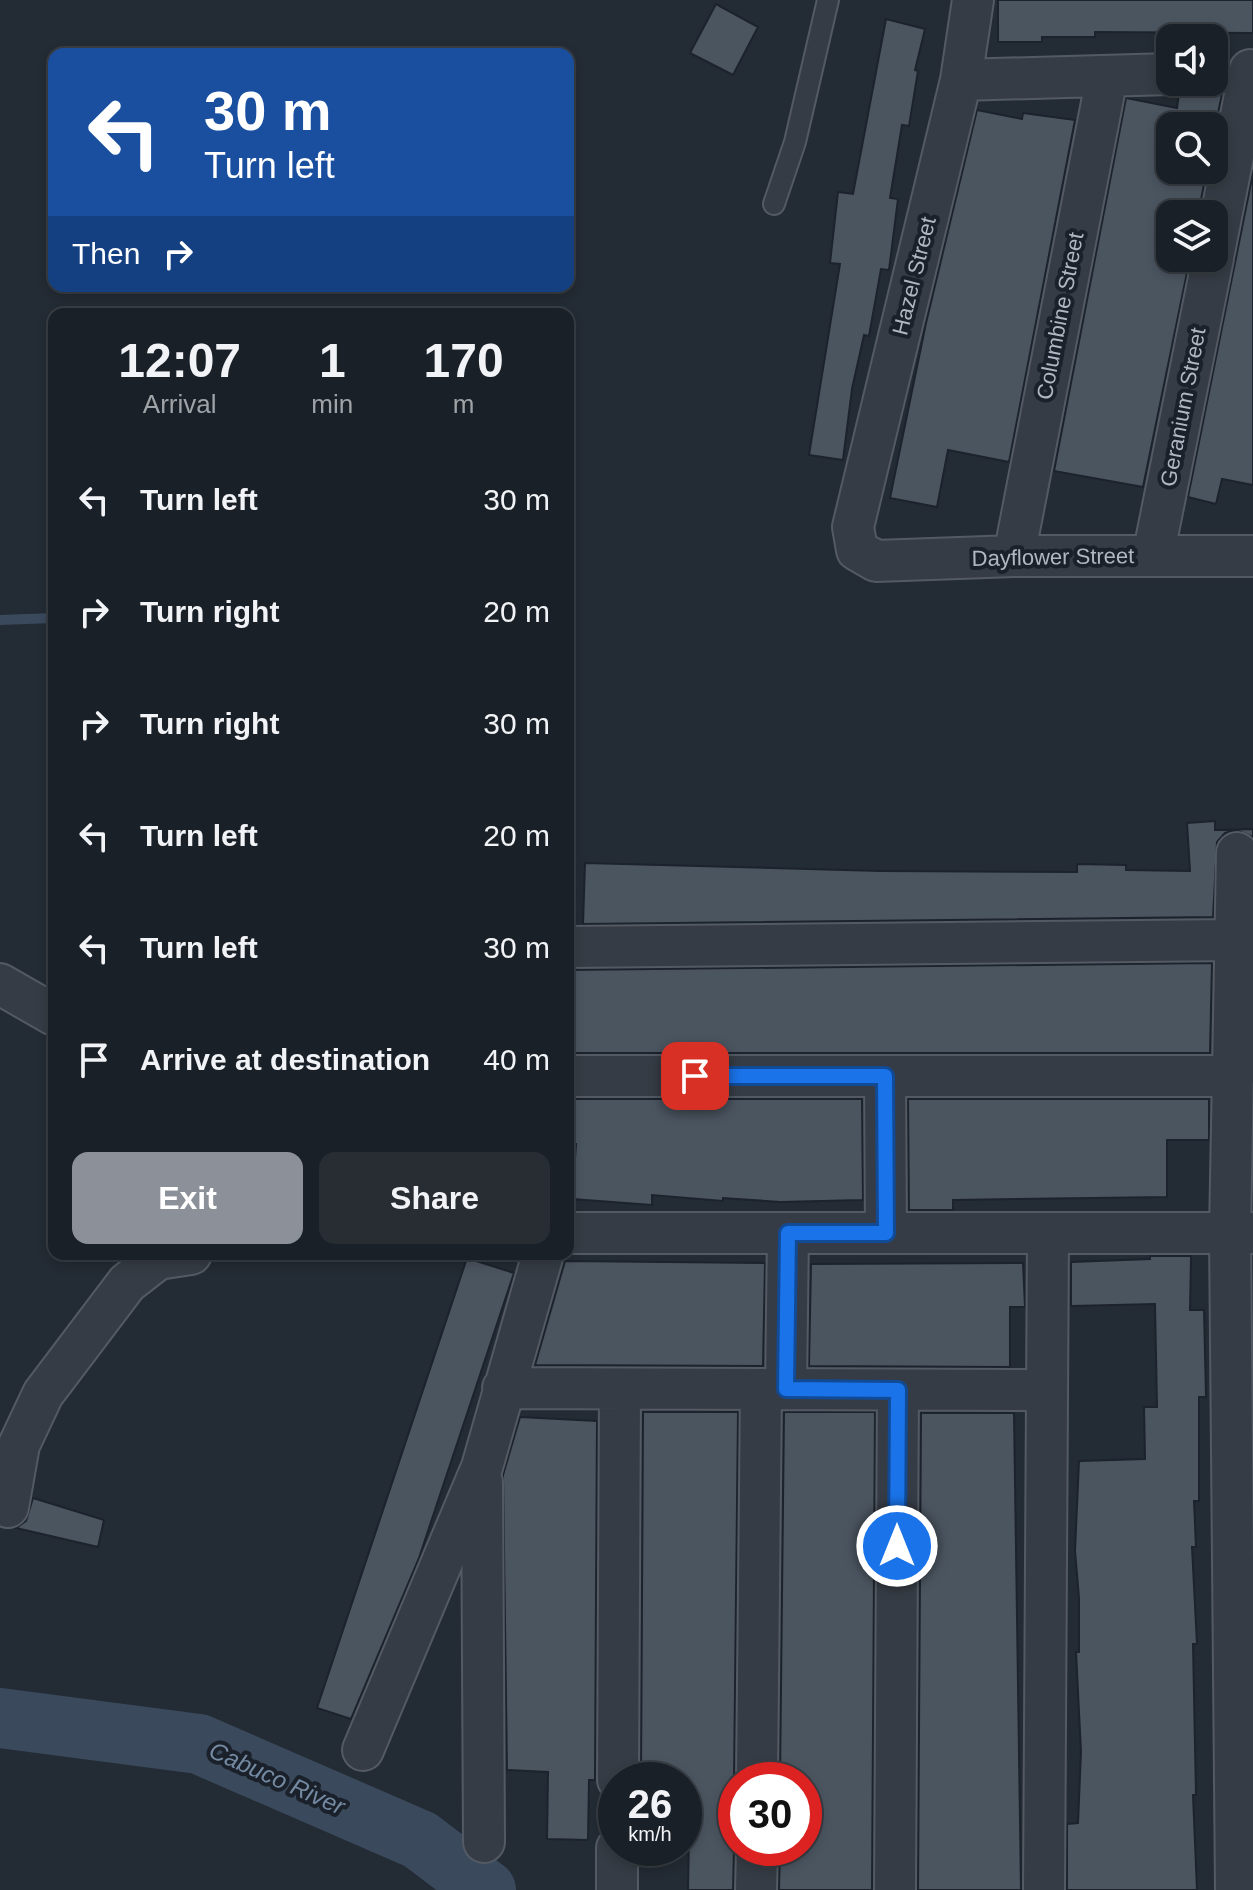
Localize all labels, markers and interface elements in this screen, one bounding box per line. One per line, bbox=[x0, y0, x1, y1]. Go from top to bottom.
map controls bbox=[1156, 24, 1228, 272]
button: sound bbox=[1156, 24, 1228, 96]
text: 30 m bbox=[204, 79, 332, 142]
icon: left bbox=[72, 80, 176, 184]
button: search bbox=[1156, 112, 1228, 184]
text: Turn left bbox=[204, 145, 335, 186]
button: layers bbox=[1156, 200, 1228, 272]
street label: Hazel Street bbox=[887, 214, 941, 338]
street label: Columbine Street bbox=[1032, 230, 1088, 402]
icon: right bbox=[156, 232, 200, 276]
text: Then bbox=[72, 237, 140, 270]
street label: Geranium Street bbox=[1155, 325, 1211, 489]
text: 12:07 bbox=[118, 334, 241, 387]
text: 1 bbox=[319, 334, 346, 387]
text: 170 bbox=[424, 334, 504, 387]
text: Arrival bbox=[143, 389, 217, 419]
text: min bbox=[311, 389, 353, 419]
text: m bbox=[453, 389, 474, 419]
icon: left bbox=[72, 478, 116, 522]
text: Turn left bbox=[140, 483, 258, 516]
text: 30 m bbox=[483, 483, 550, 516]
street label: Dayflower Street bbox=[971, 543, 1135, 571]
icon: right bbox=[72, 590, 116, 634]
text: Turn right bbox=[140, 595, 279, 628]
text: 20 m bbox=[483, 595, 550, 628]
icon: right bbox=[72, 702, 116, 746]
text: Turn right bbox=[140, 707, 279, 740]
text: 30 m bbox=[483, 707, 550, 740]
icon: left bbox=[72, 814, 116, 858]
text: Turn left bbox=[140, 819, 258, 852]
text: 20 m bbox=[483, 819, 550, 852]
icon: left bbox=[72, 926, 116, 970]
text: Turn left bbox=[140, 931, 258, 964]
text: 30 m bbox=[483, 931, 550, 964]
icon: arrive bbox=[72, 1038, 116, 1082]
pin bbox=[661, 1042, 729, 1110]
text: Arrive at destination bbox=[140, 1043, 430, 1076]
text: 40 m bbox=[483, 1043, 550, 1076]
icon: arrive bbox=[673, 1054, 717, 1098]
button: Exit bbox=[72, 1152, 303, 1244]
button: Share bbox=[319, 1152, 550, 1244]
position arrow bbox=[855, 1504, 939, 1588]
water label: Cabuco River bbox=[205, 1736, 350, 1820]
speed limit sign: 30 bbox=[718, 1762, 822, 1866]
text: 26 bbox=[628, 1782, 672, 1826]
text: km/h bbox=[628, 1823, 672, 1845]

